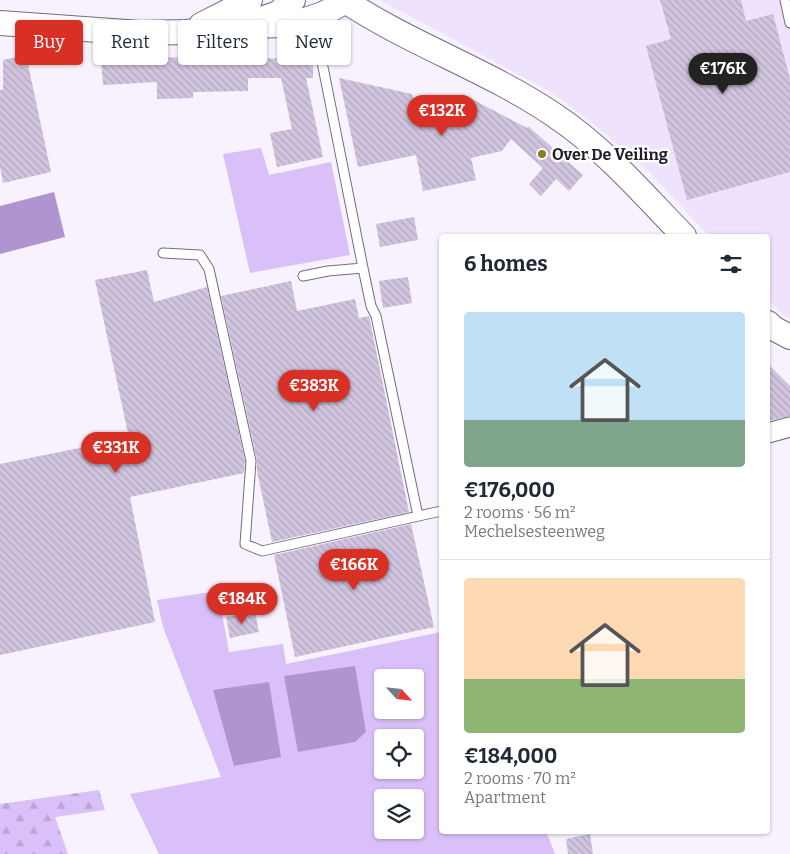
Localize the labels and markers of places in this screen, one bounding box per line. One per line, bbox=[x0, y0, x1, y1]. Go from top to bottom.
pin: €176K bbox=[688, 52, 758, 95]
pin: €132K bbox=[407, 94, 477, 137]
place label: Over De Veiling bbox=[552, 145, 668, 164]
marker: Over De Veiling bbox=[536, 148, 548, 160]
pin: €383K bbox=[279, 370, 349, 412]
pin: €331K bbox=[81, 432, 151, 474]
pin: €166K bbox=[319, 548, 389, 591]
pin: €184K bbox=[207, 582, 277, 625]

